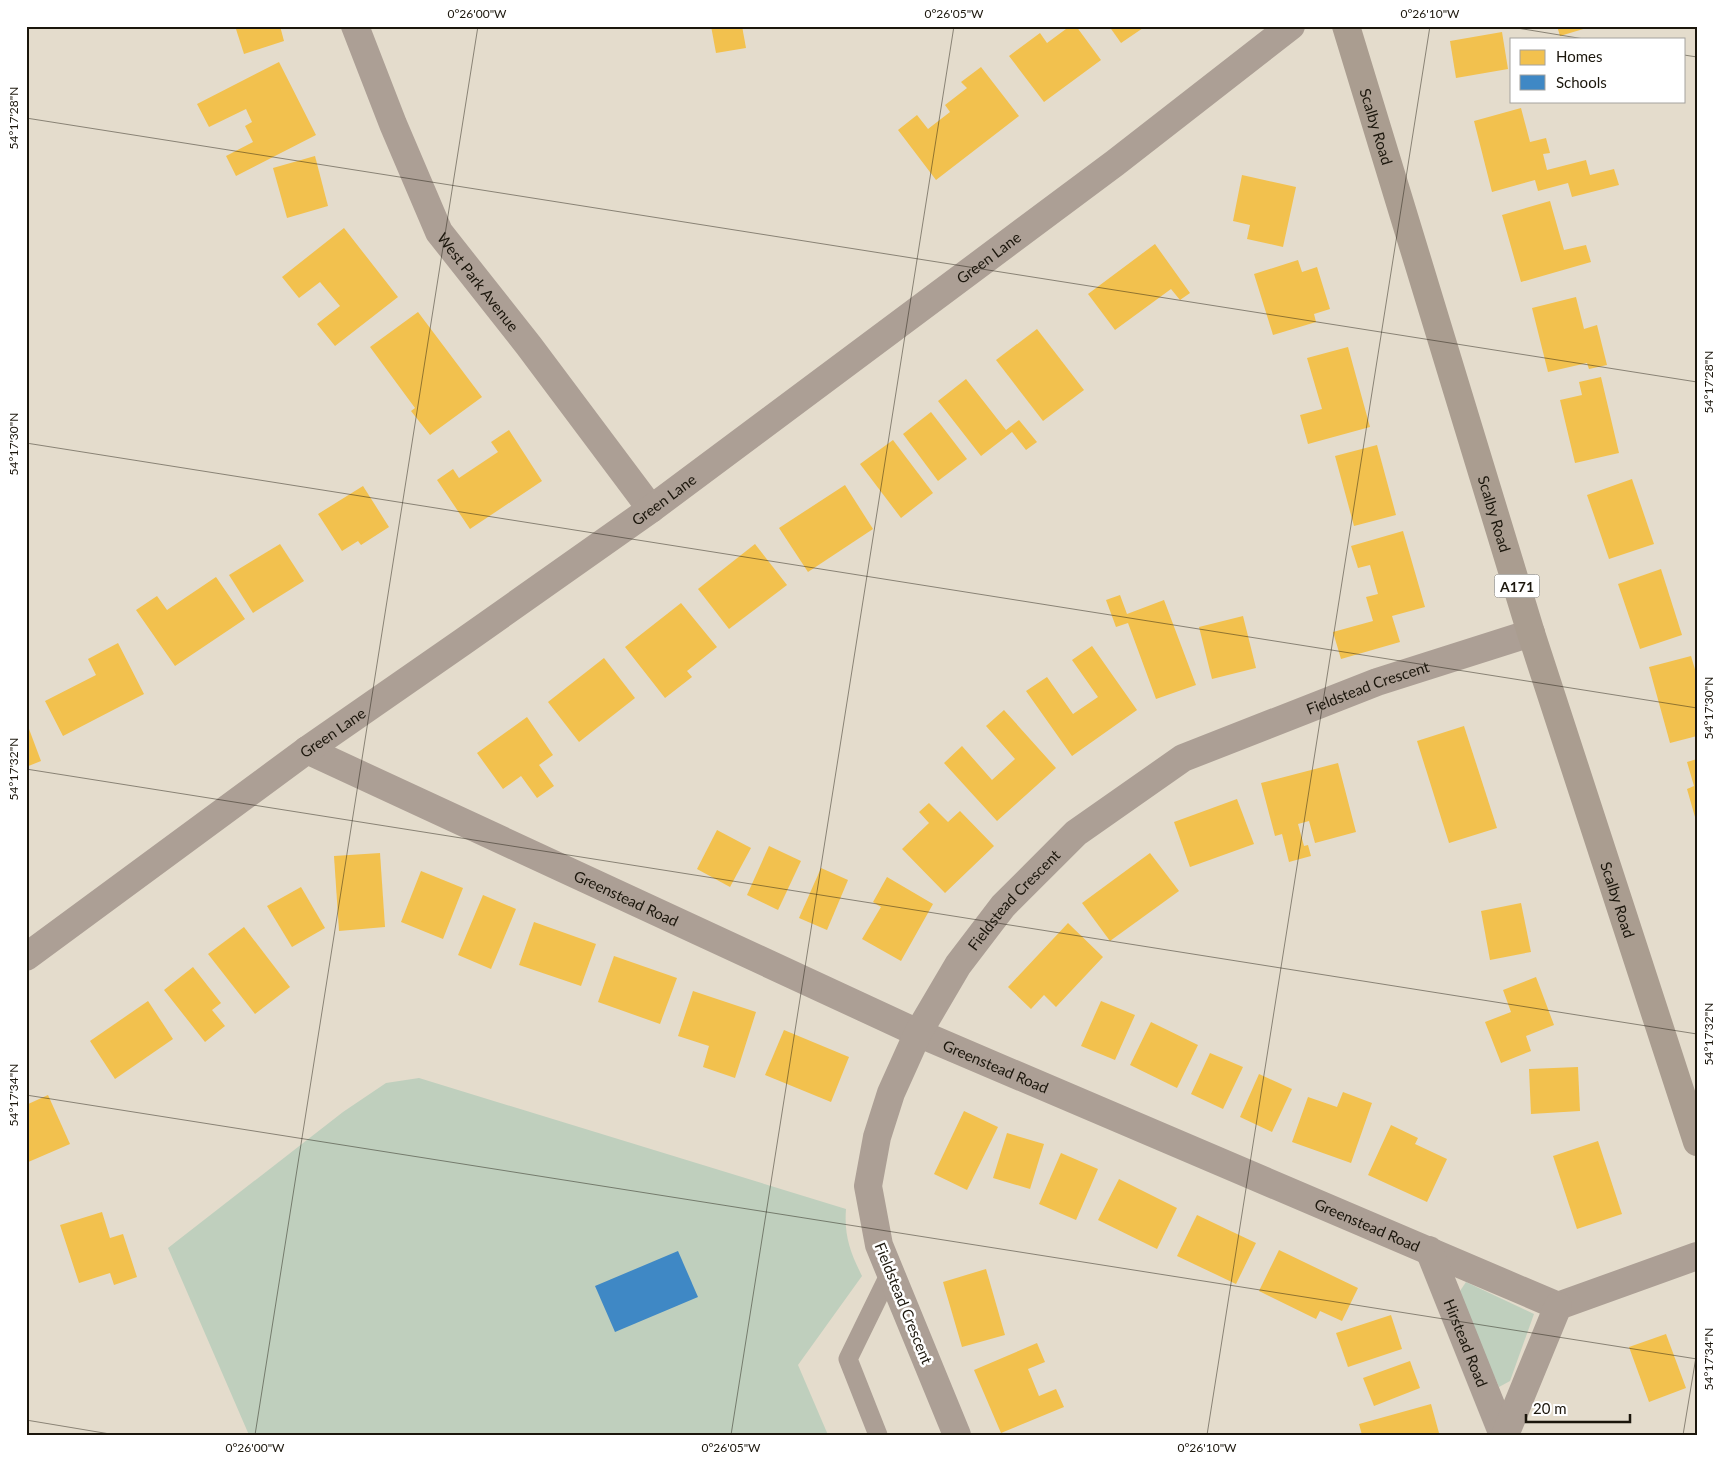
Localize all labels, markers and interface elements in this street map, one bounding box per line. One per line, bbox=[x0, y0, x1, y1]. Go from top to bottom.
text: 0°26'00"W bbox=[447, 6, 507, 21]
text: 0°26'05"W bbox=[924, 6, 984, 21]
text: 0°26'10"W bbox=[1400, 6, 1460, 21]
legend bbox=[1510, 38, 1686, 102]
text: Homes bbox=[1556, 47, 1602, 65]
text: Schools bbox=[1556, 73, 1607, 91]
street label: Scalby Road bbox=[1356, 86, 1397, 167]
text: 54°17'28"N bbox=[6, 87, 21, 149]
street label: Green Lane bbox=[953, 228, 1024, 287]
street label: West Park Avenue bbox=[434, 229, 523, 335]
text: 54°17'28"N bbox=[1701, 351, 1716, 413]
text: 54°17'30"N bbox=[6, 413, 21, 475]
street label: Green Lane bbox=[628, 470, 700, 529]
street label: Scalby Road bbox=[1475, 473, 1515, 554]
road number: A171 bbox=[1494, 574, 1540, 598]
street label: Fieldstead Crescent bbox=[1304, 657, 1432, 718]
text: 54°17'30"N bbox=[1701, 677, 1716, 739]
street label: Green Lane bbox=[296, 703, 369, 761]
text: 54°17'32"N bbox=[6, 738, 21, 800]
street label: Fieldstead Crescent bbox=[964, 845, 1064, 954]
street label: Scalby Road bbox=[1597, 859, 1639, 940]
street label: Greenstead Road bbox=[571, 866, 681, 930]
text: 54°17'32"N bbox=[1701, 1003, 1716, 1065]
street label: Greenstead Road bbox=[940, 1036, 1051, 1097]
text: 54°17'34"N bbox=[6, 1064, 21, 1126]
street label: Greenstead Road bbox=[1312, 1194, 1423, 1255]
street label: Fieldstead Crescent bbox=[871, 1240, 937, 1367]
street label: Hirstead Road bbox=[1440, 1296, 1492, 1389]
text: 54°17'34"N bbox=[1701, 1328, 1716, 1390]
scale bar bbox=[1526, 1391, 1629, 1423]
text: 20 m bbox=[1533, 1399, 1567, 1417]
text: 0°26'00"W bbox=[225, 1440, 285, 1455]
text: 0°26'05"W bbox=[701, 1440, 761, 1455]
text: 0°26'10"W bbox=[1177, 1440, 1237, 1455]

